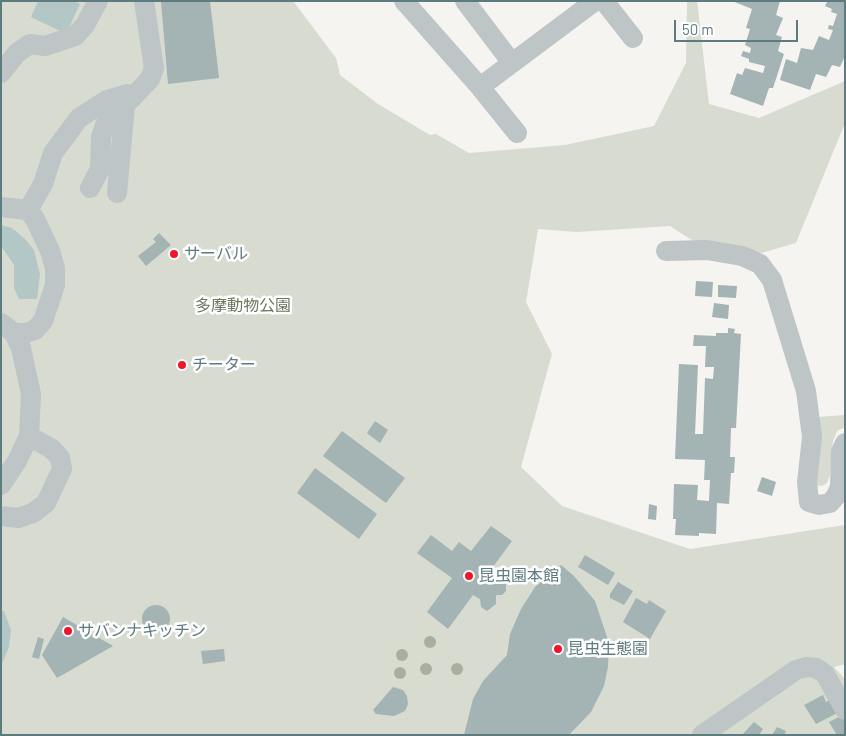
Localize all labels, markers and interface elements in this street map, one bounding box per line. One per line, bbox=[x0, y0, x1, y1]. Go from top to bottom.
scale bar bbox=[676, 10, 800, 42]
text: 50 m bbox=[682, 20, 714, 38]
place label: サーバル bbox=[184, 244, 248, 264]
marker: サーバル bbox=[168, 248, 180, 260]
park label: 多摩動物公園 bbox=[195, 296, 291, 316]
place label: チーター bbox=[192, 355, 256, 375]
marker: チーター bbox=[176, 359, 188, 371]
place label: 昆虫園本館 bbox=[479, 566, 559, 586]
marker: 昆虫園本館 bbox=[463, 570, 475, 582]
place label: サバンナキッチン bbox=[78, 621, 206, 641]
marker: サバンナキッチン bbox=[62, 625, 74, 637]
place label: 昆虫生態園 bbox=[568, 639, 648, 659]
marker: 昆虫生態園 bbox=[552, 643, 564, 655]

